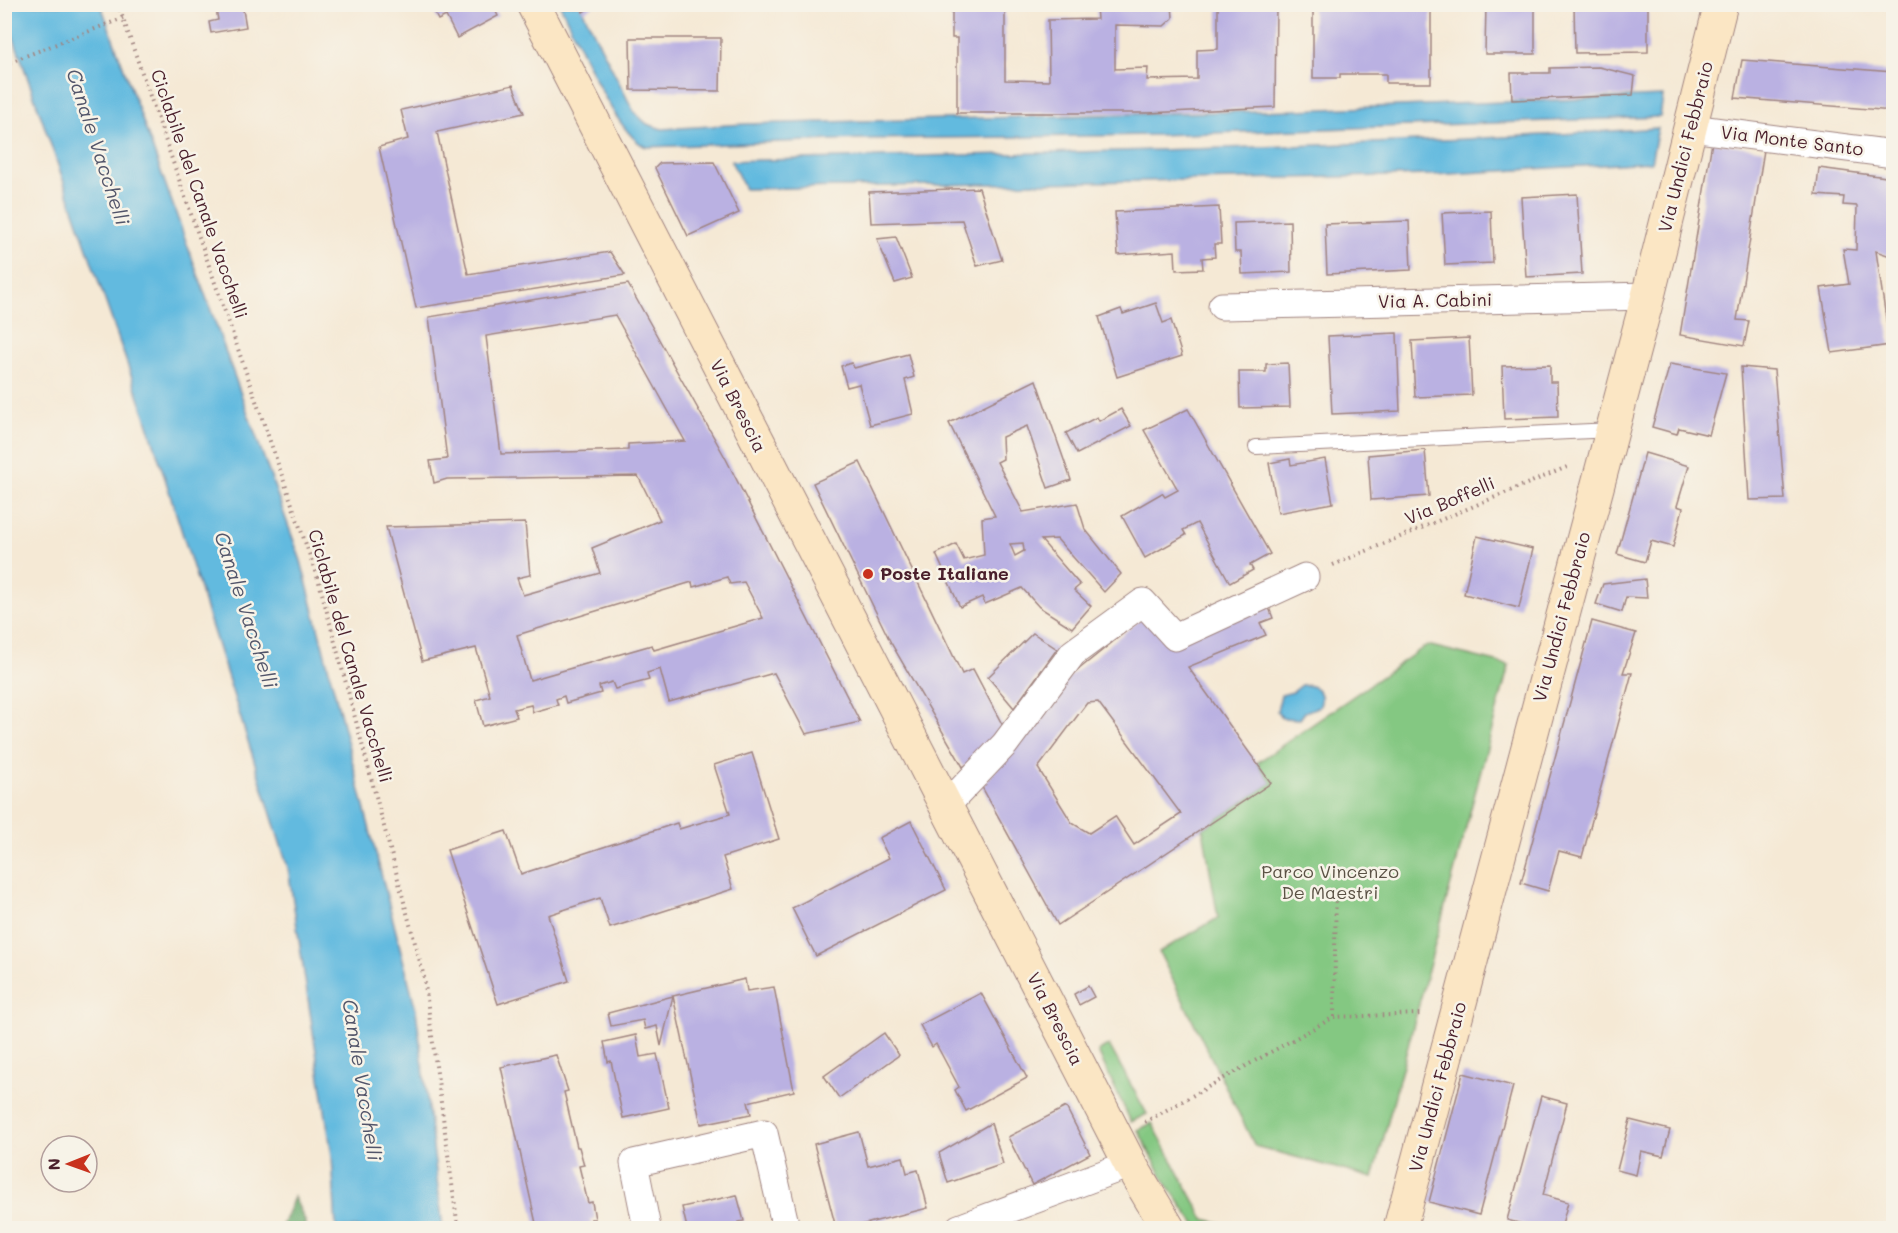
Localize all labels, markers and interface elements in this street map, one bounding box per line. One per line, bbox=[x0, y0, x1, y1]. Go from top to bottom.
street label: Via Undici Febbraio bbox=[1652, 58, 1718, 235]
water label: Canale Vacchelli bbox=[61, 65, 137, 229]
street label: Ciclabile del Canale Vacchelli bbox=[146, 66, 254, 322]
street label: Via Monte Santo bbox=[1719, 119, 1865, 161]
street label: Via A. Cabini bbox=[1378, 287, 1492, 313]
street label: Via Brescia bbox=[705, 355, 773, 456]
street label: Via Boffelli bbox=[1401, 470, 1498, 530]
street label: Ciclabile del Canale Vacchelli bbox=[303, 526, 399, 785]
water label: Canale Vacchelli bbox=[209, 528, 285, 692]
street label: Via Undici Febbraio bbox=[1527, 529, 1595, 705]
place label: Poste Italiane bbox=[880, 561, 1009, 585]
marker: Poste Italiane bbox=[861, 567, 875, 581]
park label: Parco Vincenzo De Maestri bbox=[1261, 859, 1399, 904]
street label: Via Brescia bbox=[1022, 968, 1090, 1069]
water label: Canale Vacchelli bbox=[337, 997, 389, 1163]
street label: Via Undici Febbraio bbox=[1403, 999, 1471, 1175]
north arrow bbox=[39, 1134, 99, 1194]
text: N bbox=[43, 1158, 64, 1171]

